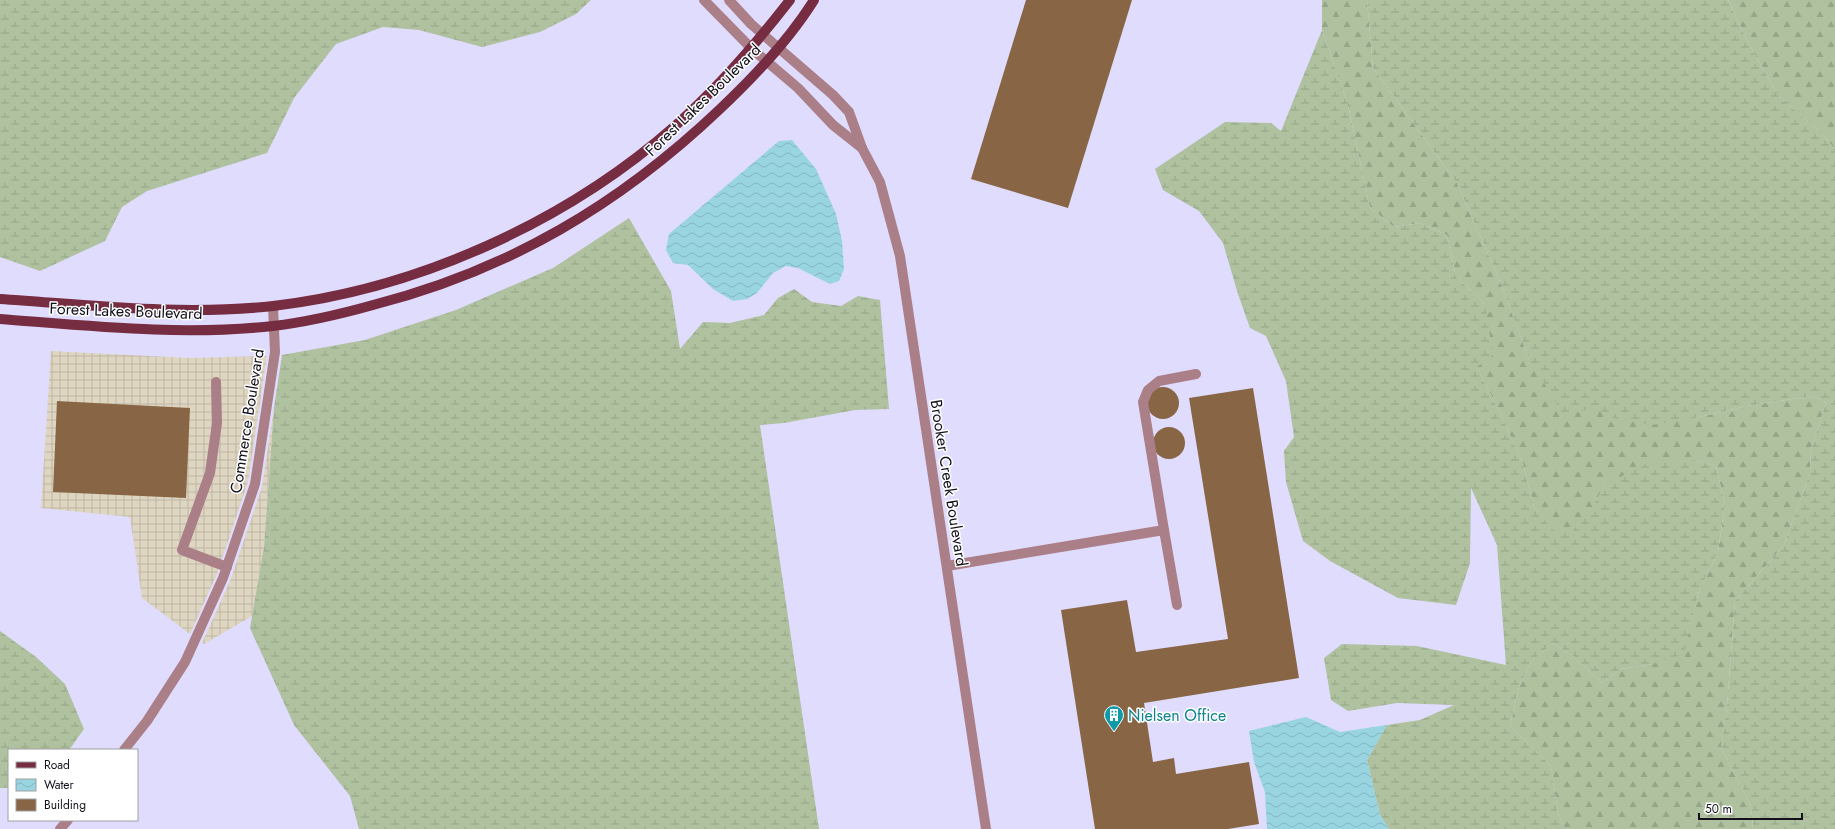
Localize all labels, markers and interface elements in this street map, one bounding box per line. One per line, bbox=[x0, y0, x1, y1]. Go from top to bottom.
street label: Forest Lakes Boulevard bbox=[640, 39, 766, 161]
street label: Forest Lakes Boulevard bbox=[49, 297, 203, 325]
street label: Commerce Boulevard bbox=[224, 347, 270, 495]
street label: Brooker Creek Boulevard bbox=[924, 398, 974, 568]
building icon: Nielsen Office bbox=[1103, 704, 1125, 732]
place label: Nielsen Office bbox=[1128, 704, 1226, 727]
legend bbox=[8, 749, 138, 821]
text: Road bbox=[44, 756, 70, 774]
text: Water bbox=[44, 776, 75, 794]
scale bar bbox=[1699, 795, 1802, 821]
text: Building bbox=[44, 796, 86, 814]
text: 50 m bbox=[1705, 800, 1732, 818]

